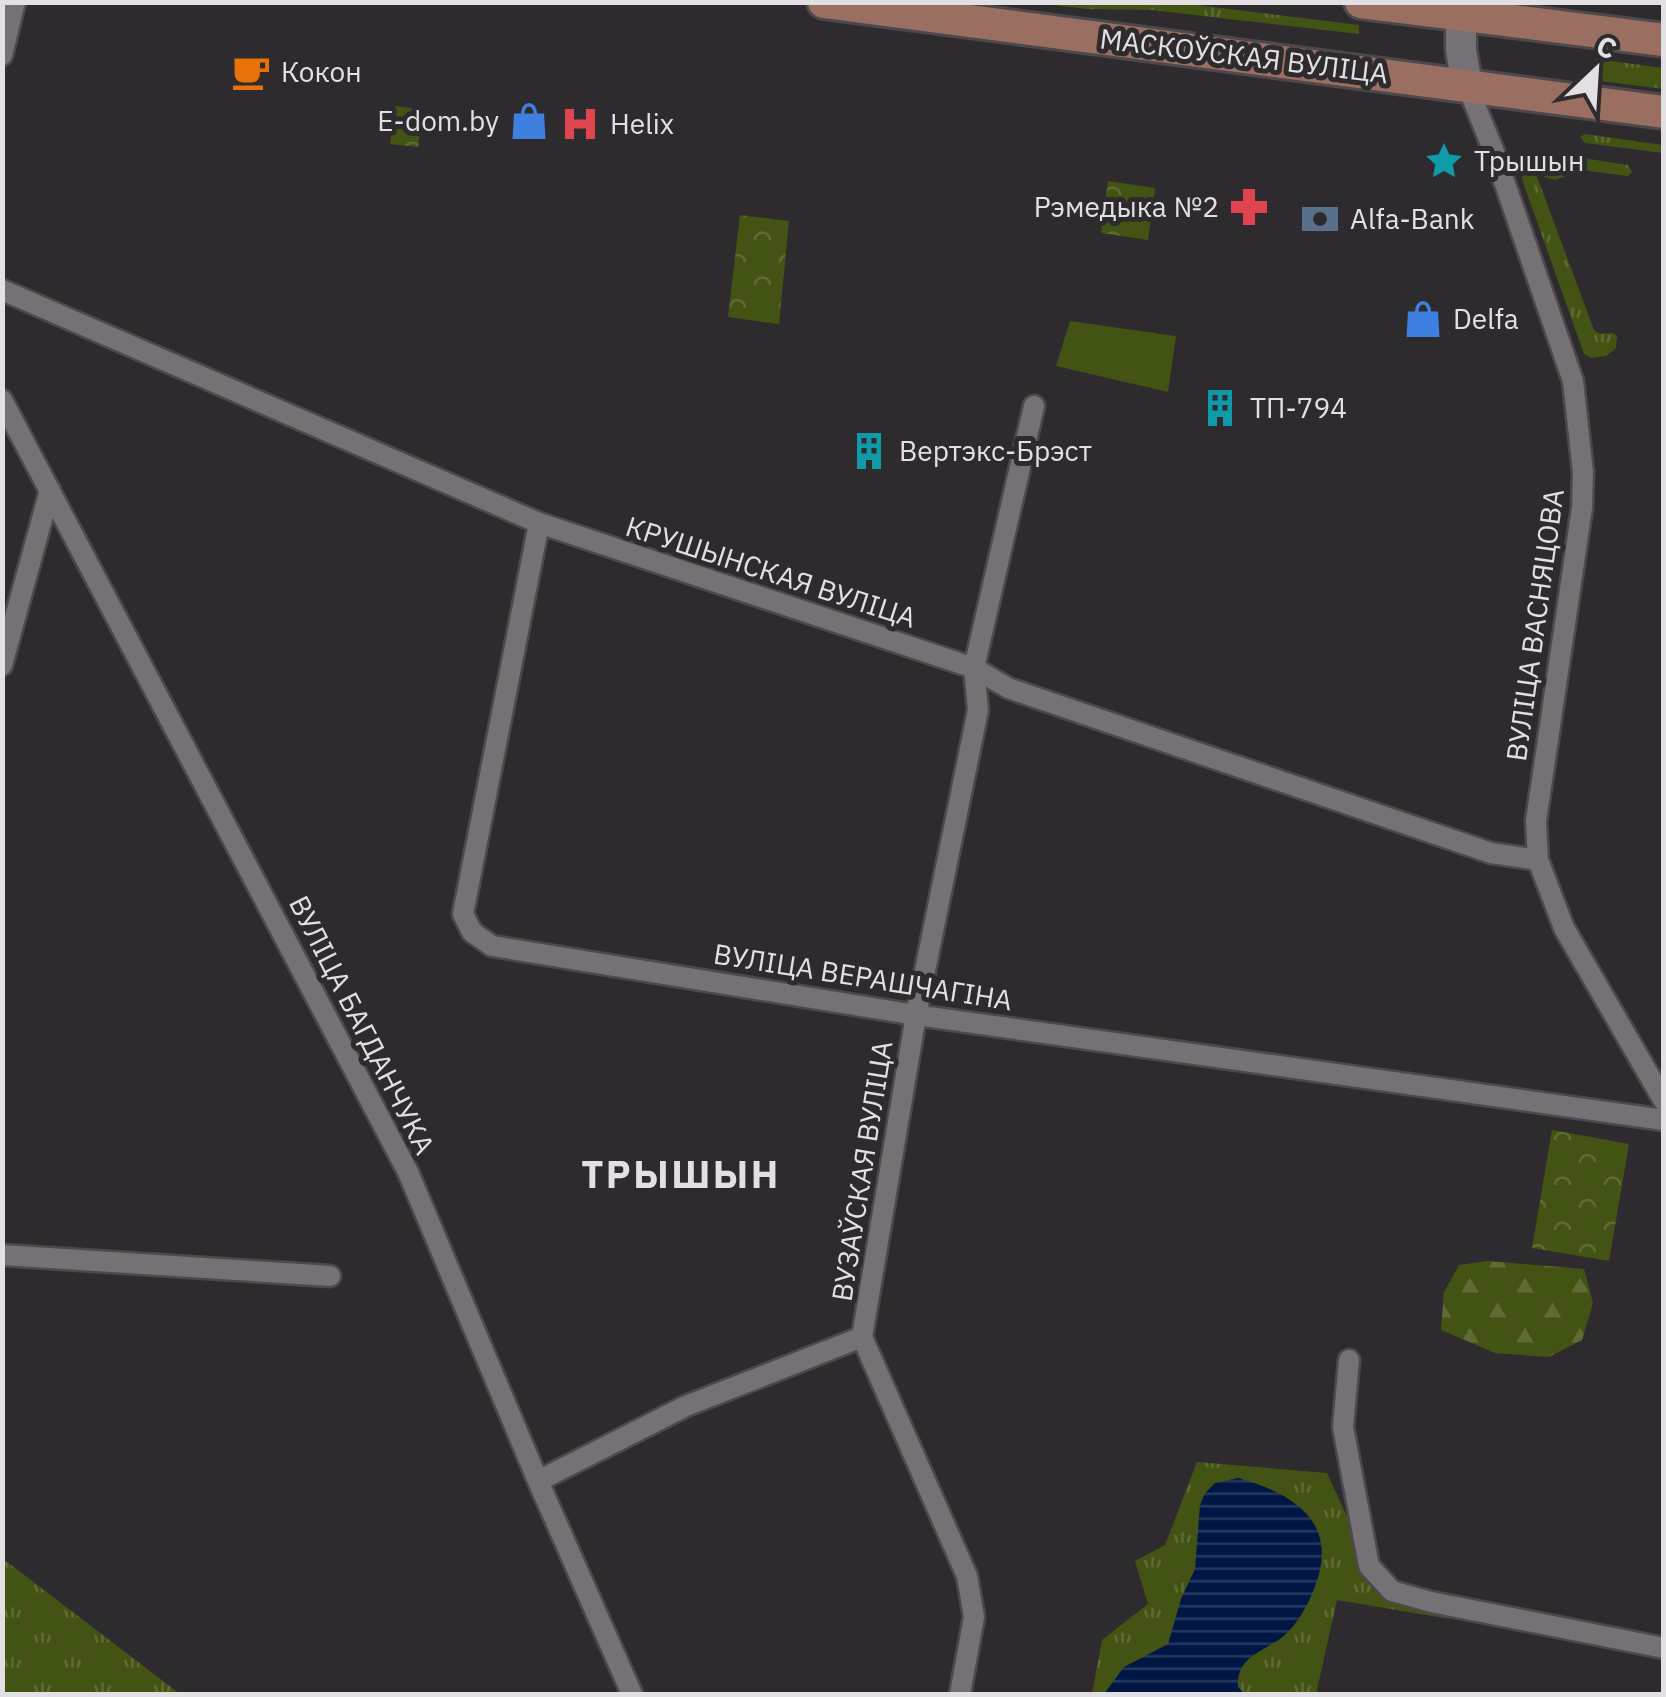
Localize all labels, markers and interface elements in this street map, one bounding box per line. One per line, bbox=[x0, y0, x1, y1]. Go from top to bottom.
street label: МАСКОЎСКАЯ ВУЛІЦА bbox=[1098, 19, 1390, 92]
north arrow bbox=[1546, 20, 1646, 120]
text: С bbox=[1591, 26, 1623, 68]
cafe icon: Кокон bbox=[230, 51, 272, 93]
place label: Кокон bbox=[281, 53, 362, 90]
shop icon: E-dom.by bbox=[508, 100, 550, 142]
place label: E-dom.by bbox=[377, 102, 499, 139]
hospital icon: Helix bbox=[559, 103, 601, 145]
place label: Helix bbox=[610, 105, 674, 142]
place icon: Трышын bbox=[1423, 140, 1465, 182]
place label: Трышын bbox=[1474, 142, 1584, 179]
pharmacy icon: Рэмедыка №2 bbox=[1228, 186, 1270, 228]
place label: Рэмедыка №2 bbox=[1034, 188, 1219, 225]
bank icon: Alfa-Bank bbox=[1299, 198, 1341, 240]
place label: Alfa-Bank bbox=[1350, 200, 1475, 237]
shop icon: Delfa bbox=[1402, 298, 1444, 340]
place label: Delfa bbox=[1453, 300, 1519, 337]
building icon: ТП-794 bbox=[1199, 387, 1241, 429]
place label: ТП-794 bbox=[1250, 389, 1347, 426]
building icon: Вертэкс-Брэст bbox=[848, 430, 890, 472]
place label: Вертэкс-Брэст bbox=[899, 432, 1092, 469]
street label: ВУЛІЦА ВАСНЯЦОВА bbox=[1497, 486, 1572, 763]
street label: КРУШЫНСКАЯ ВУЛІЦА bbox=[621, 507, 921, 636]
street label: ВУЛІЦА БАГДАНЧУКА bbox=[281, 889, 444, 1161]
street label: ВУЛІЦА ВЕРАШЧАГІНА bbox=[711, 935, 1015, 1018]
street label: ВУЗАЎСКАЯ ВУЛІЦА bbox=[823, 1038, 900, 1304]
district label: ТРЫШЫН bbox=[581, 1149, 781, 1198]

